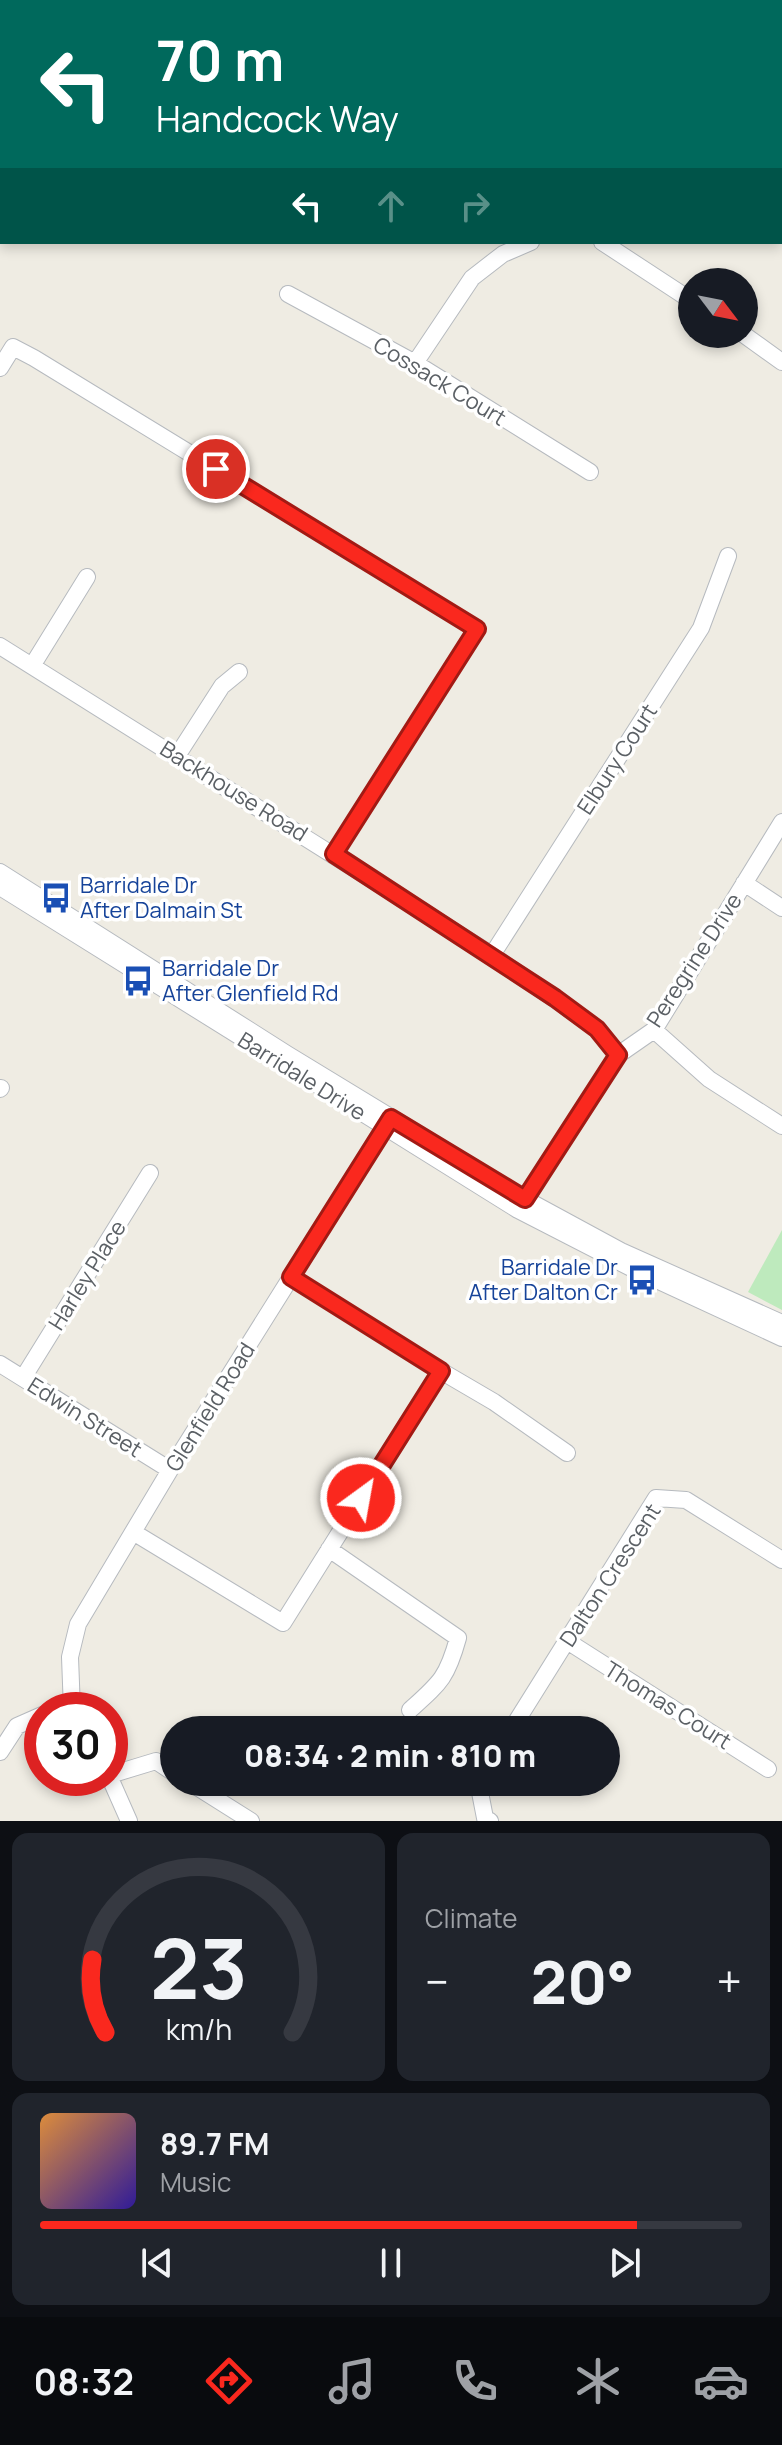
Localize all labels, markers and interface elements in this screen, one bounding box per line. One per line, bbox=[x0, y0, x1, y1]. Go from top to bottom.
text: 70 m bbox=[156, 21, 284, 98]
icon: left bbox=[24, 32, 128, 136]
text: Handcock Way bbox=[156, 94, 399, 143]
icon: left bbox=[285, 184, 329, 228]
icon: ahead bbox=[369, 184, 413, 228]
icon: right bbox=[453, 184, 497, 228]
north arrow bbox=[678, 268, 758, 348]
map controls bbox=[678, 268, 758, 348]
street label: Cossack Court bbox=[368, 330, 512, 433]
pin bbox=[182, 435, 250, 503]
icon: arrive bbox=[194, 447, 238, 491]
street label: Elbury Court bbox=[570, 698, 664, 820]
street label: Backhouse Road bbox=[154, 734, 314, 848]
place label: Barridale Dr After Dalmain St bbox=[80, 870, 243, 925]
bus stop icon: Barridale Dr After Dalmain St bbox=[39, 881, 73, 915]
street label: Peregrine Drive bbox=[639, 887, 749, 1033]
place label: Barridale Dr After Glenfield Rd bbox=[162, 953, 339, 1008]
bus stop icon: Barridale Dr After Glenfield Rd bbox=[121, 964, 155, 998]
street label: Barridale Drive bbox=[232, 1025, 372, 1127]
street label: Harley Place bbox=[41, 1214, 133, 1336]
place label: Barridale Dr After Dalton Cr bbox=[469, 1252, 618, 1307]
bus stop icon: Barridale Dr After Dalton Cr bbox=[625, 1263, 659, 1297]
street label: Glenfield Road bbox=[158, 1337, 262, 1477]
street label: Edwin Street bbox=[22, 1370, 148, 1464]
position arrow bbox=[319, 1456, 403, 1540]
street label: Dalton Crescent bbox=[552, 1497, 668, 1652]
street label: Thomas Court bbox=[599, 1654, 737, 1756]
speed limit sign: 30 bbox=[24, 1692, 128, 1796]
text: 08:34 · 2 min · 810 m bbox=[244, 1735, 536, 1776]
text: Climate bbox=[425, 1900, 517, 1936]
text: 23 bbox=[150, 1910, 247, 2024]
text: 20° bbox=[531, 1940, 635, 2022]
text: − bbox=[425, 1951, 449, 2011]
text: + bbox=[717, 1951, 742, 2011]
text: km/h bbox=[165, 2010, 232, 2049]
text: 89.7 FM bbox=[160, 2123, 269, 2164]
text: Music bbox=[160, 2164, 231, 2200]
icon: previous bbox=[135, 2241, 179, 2285]
icon: pause bbox=[369, 2241, 413, 2285]
icon: next bbox=[603, 2241, 647, 2285]
icon: directions bbox=[201, 2353, 257, 2409]
icon: music bbox=[324, 2353, 380, 2409]
icon: phone bbox=[447, 2353, 503, 2409]
icon: climate bbox=[570, 2353, 626, 2409]
icon: car bbox=[693, 2353, 749, 2409]
text: 08:32 bbox=[33, 2357, 134, 2406]

